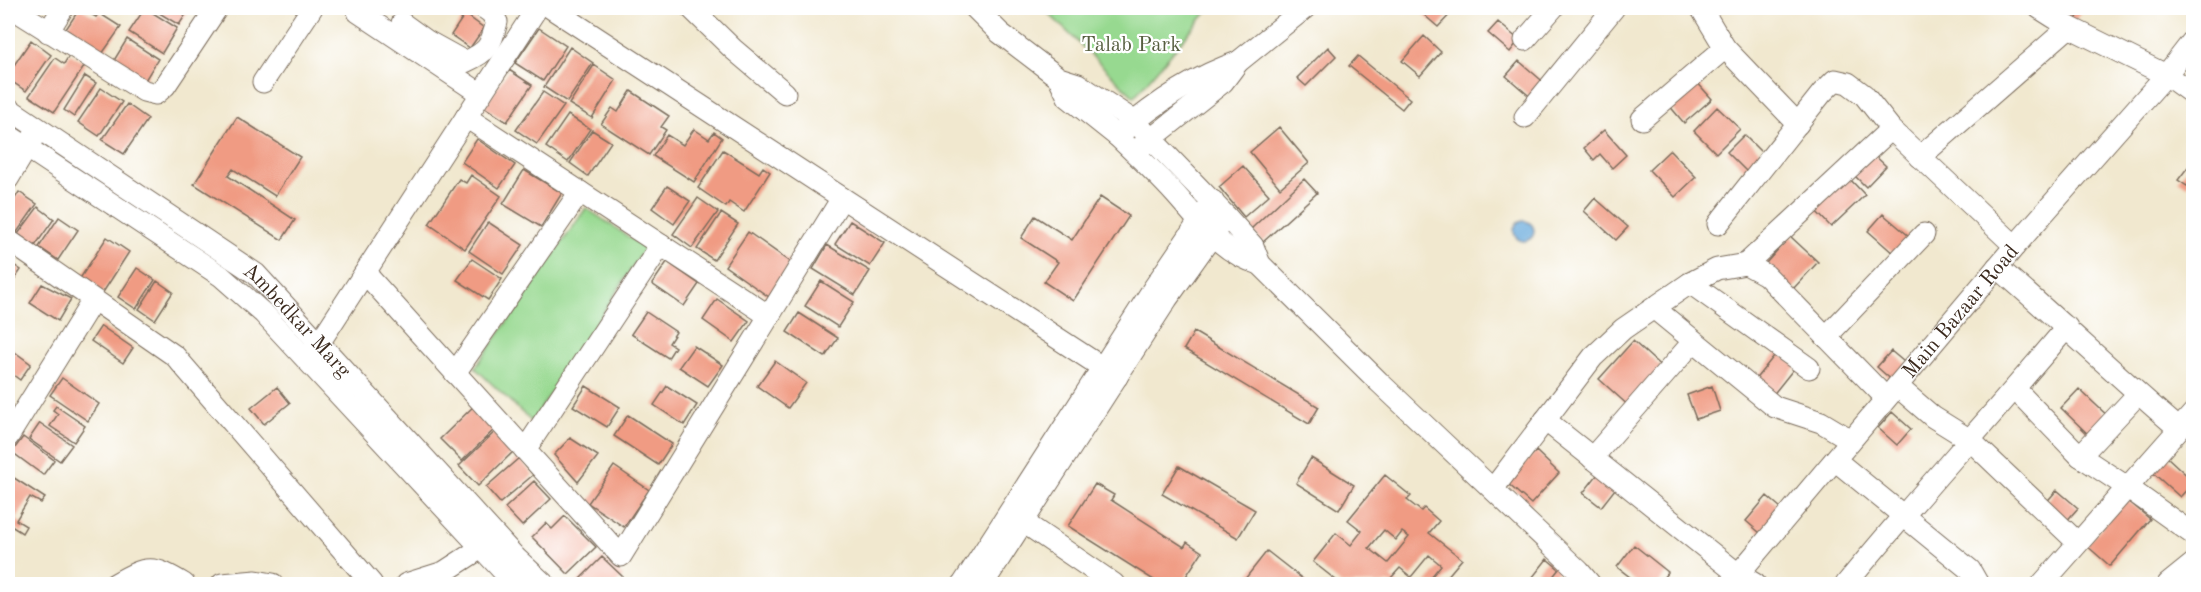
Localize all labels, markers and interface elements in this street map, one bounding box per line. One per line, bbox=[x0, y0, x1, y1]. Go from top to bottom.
park label: Talab Park bbox=[1081, 35, 1181, 56]
street label: Main Bazaar Road bbox=[1899, 241, 2023, 383]
street label: Ambedkar Marg bbox=[239, 260, 355, 383]

